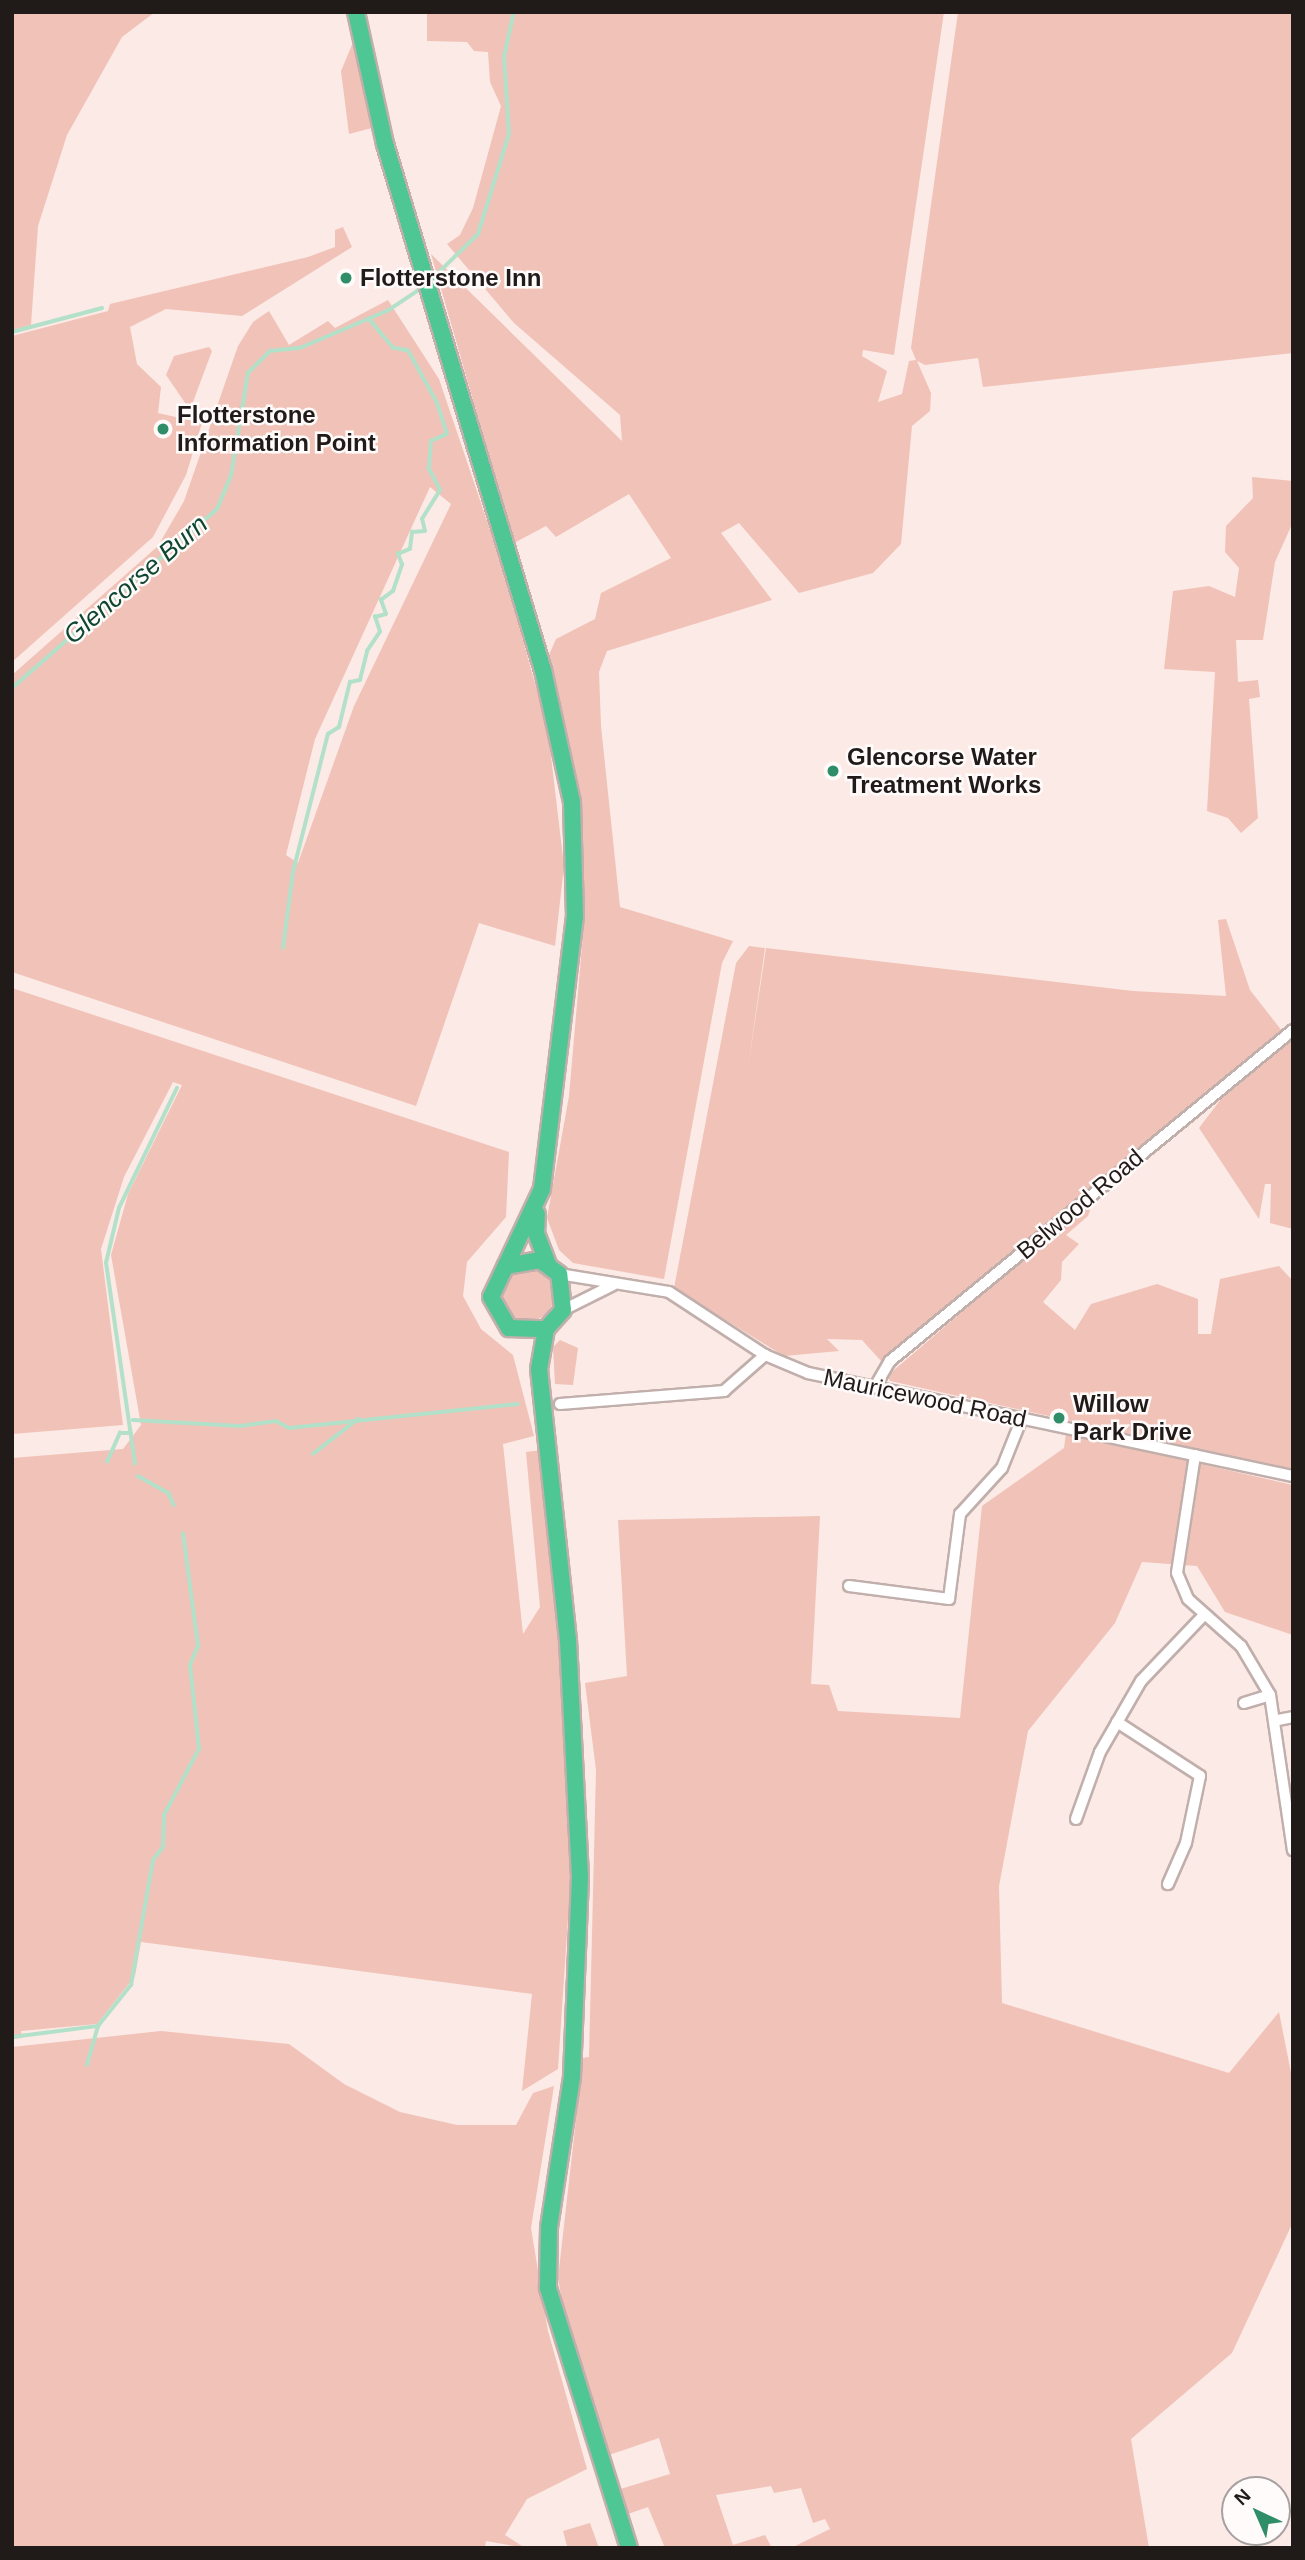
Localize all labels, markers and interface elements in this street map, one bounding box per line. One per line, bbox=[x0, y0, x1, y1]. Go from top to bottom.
place label: Flotterstone Inn bbox=[360, 264, 541, 292]
marker: Flotterstone Inn bbox=[338, 270, 354, 286]
place label: Flotterstone Information Point bbox=[177, 401, 376, 457]
marker: Flotterstone Information Point bbox=[155, 421, 171, 437]
water label: Glencorse Burn bbox=[58, 509, 214, 651]
place label: Glencorse Water Treatment Works bbox=[847, 743, 1041, 799]
marker: Glencorse Water Treatment Works bbox=[825, 763, 841, 779]
street label: Belwood Road bbox=[1011, 1143, 1149, 1265]
street label: Mauricewood Road bbox=[821, 1362, 1029, 1434]
place label: Willow Park Drive bbox=[1073, 1390, 1192, 1446]
marker: Willow Park Drive bbox=[1051, 1410, 1067, 1426]
north arrow bbox=[1221, 2476, 1291, 2546]
text: N bbox=[1230, 2485, 1255, 2509]

